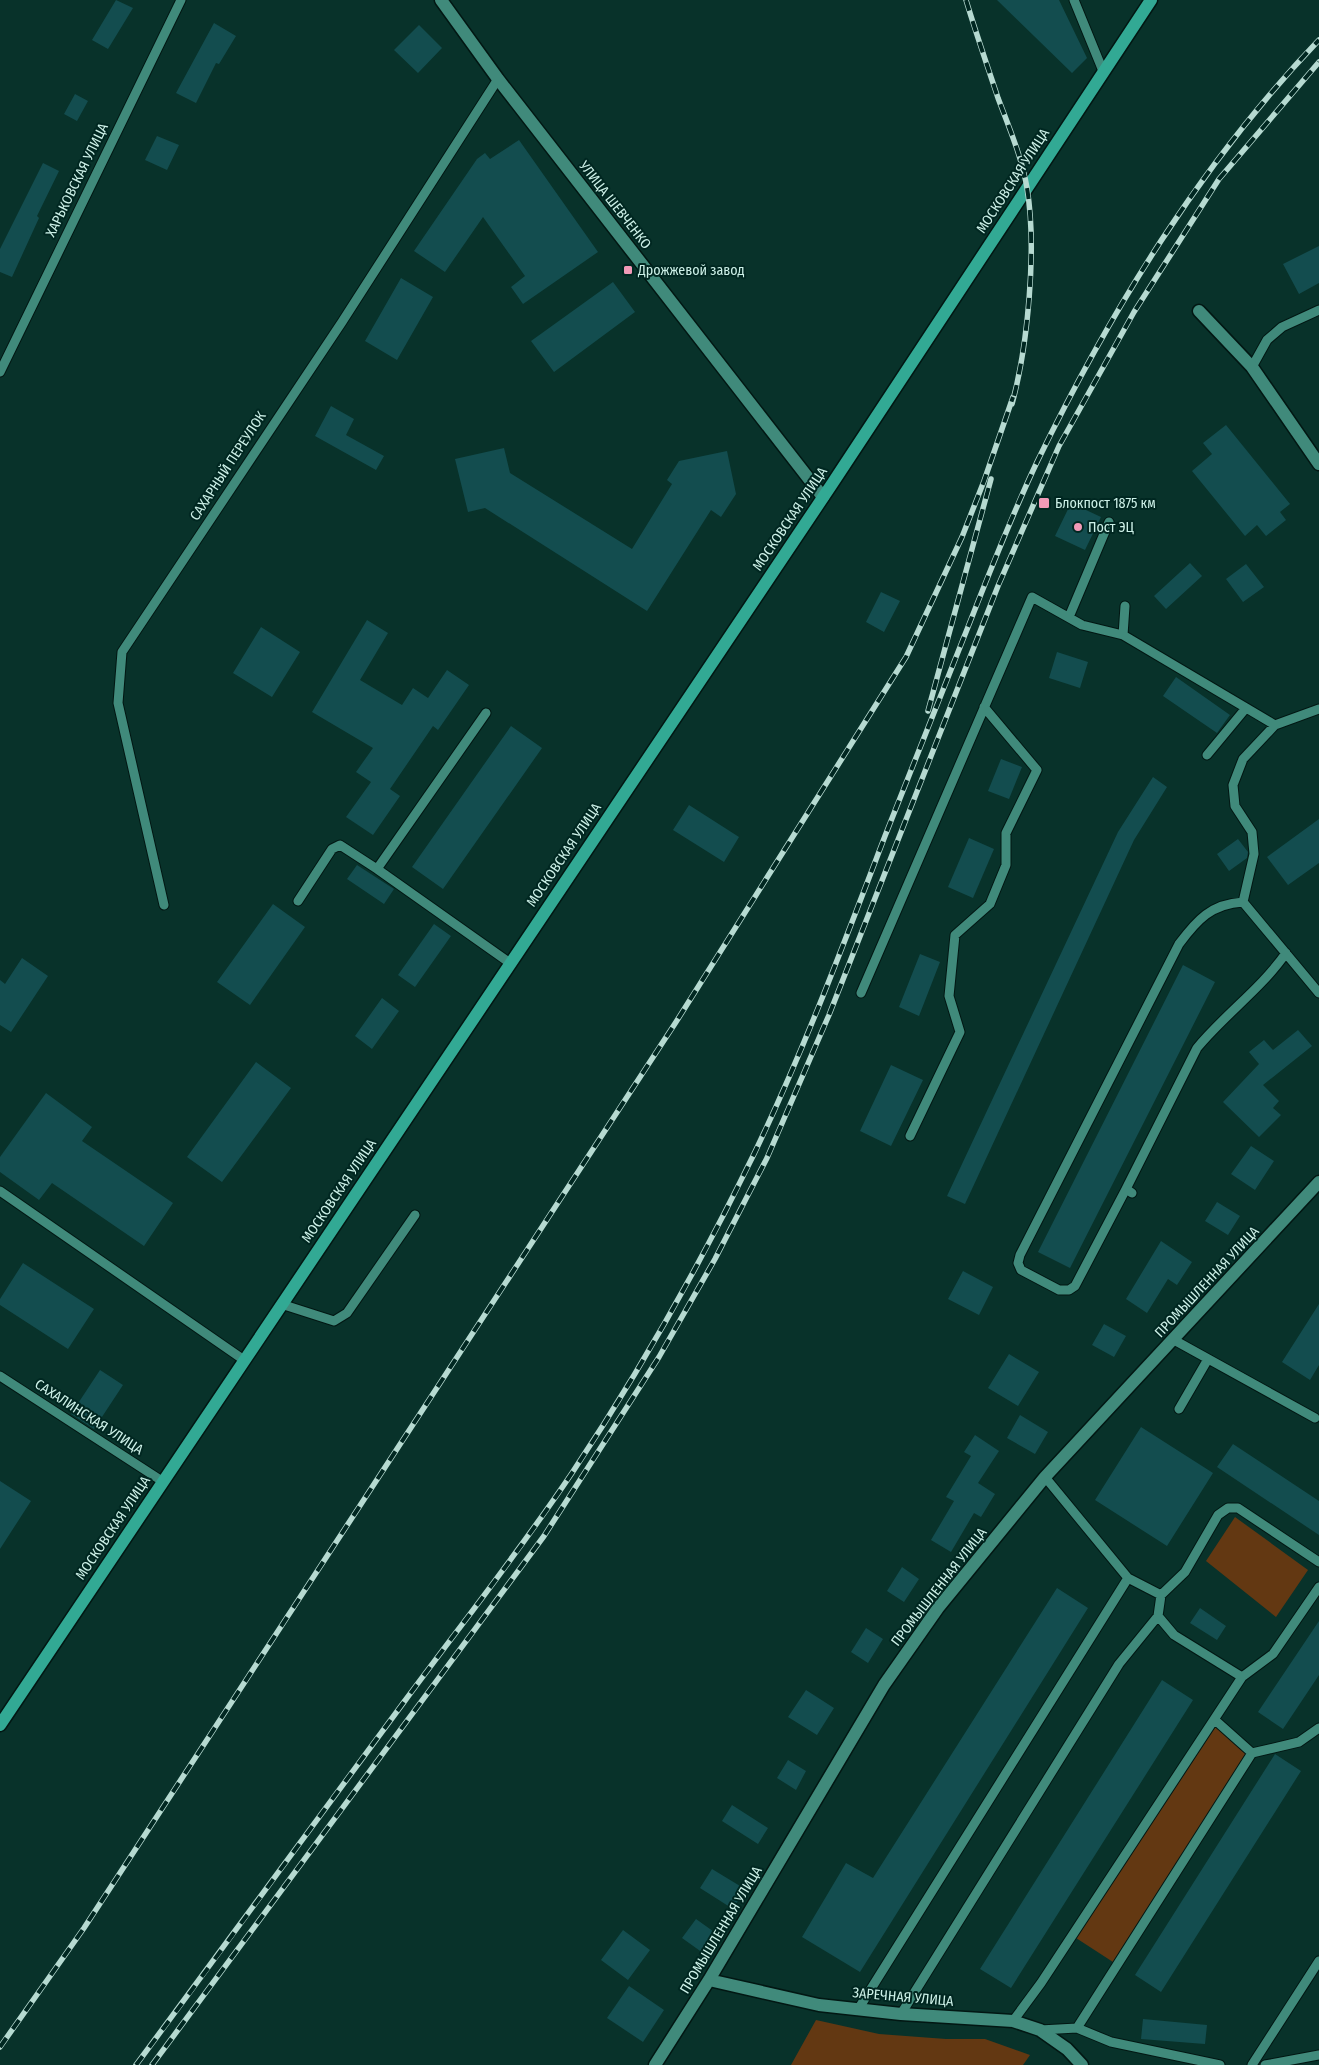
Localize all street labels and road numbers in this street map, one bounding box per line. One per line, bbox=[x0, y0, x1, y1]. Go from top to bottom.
street label: ХАРЬКОВСКАЯ УЛИЦА bbox=[42, 120, 112, 240]
street label: МОСКОВСКАЯ УЛИЦА bbox=[973, 125, 1054, 237]
street label: УЛИЦА ШЕВЧЕНКО bbox=[575, 157, 655, 253]
street label: САХАРНЫЙ ПЕРЕУЛОК bbox=[186, 408, 270, 524]
street label: МОСКОВСКАЯ УЛИЦА bbox=[749, 463, 831, 574]
street label: МОСКОВСКАЯ УЛИЦА bbox=[523, 799, 605, 910]
street label: МОСКОВСКАЯ УЛИЦА bbox=[298, 1135, 380, 1246]
street label: ПРОМЫШЛЕННАЯ УЛИЦА bbox=[1151, 1223, 1263, 1341]
street label: САХАЛИНСКАЯ УЛИЦА bbox=[32, 1376, 147, 1459]
street label: МОСКОВСКАЯ УЛИЦА bbox=[72, 1472, 154, 1583]
street label: ПРОМЫШЛЕННАЯ УЛИЦА bbox=[888, 1524, 991, 1650]
street label: ПРОМЫШЛЕННАЯ УЛИЦА bbox=[676, 1863, 766, 1997]
street label: ЗАРЕЧНАЯ УЛИЦА bbox=[852, 1984, 955, 2010]

